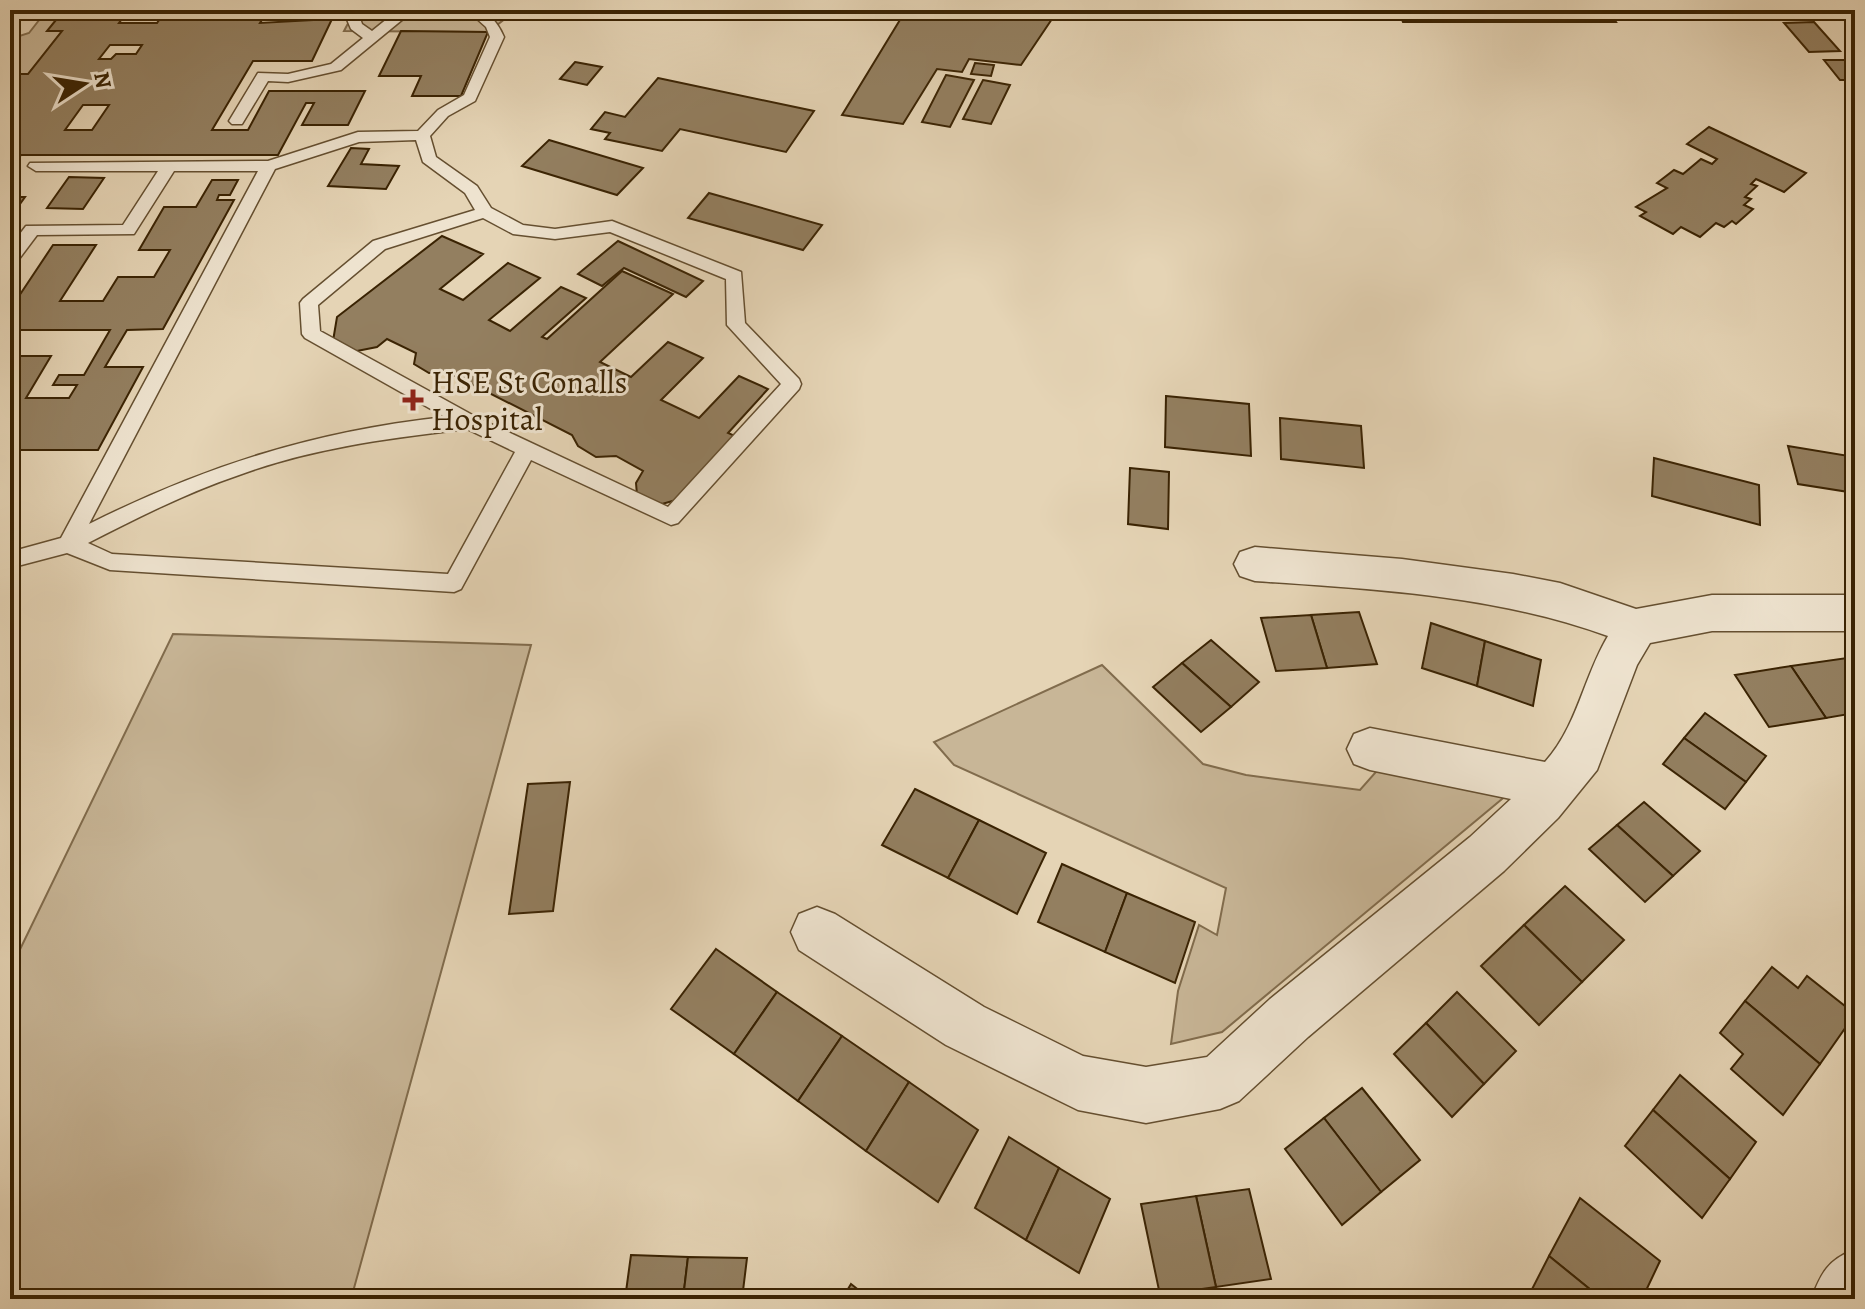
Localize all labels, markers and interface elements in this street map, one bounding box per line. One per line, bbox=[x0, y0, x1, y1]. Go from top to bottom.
north arrow bbox=[44, 44, 124, 124]
text: N bbox=[86, 69, 119, 91]
place label: HSE St Conalls Hospital bbox=[431, 360, 627, 441]
marker: HSE St Conalls Hospital bbox=[402, 389, 424, 411]

